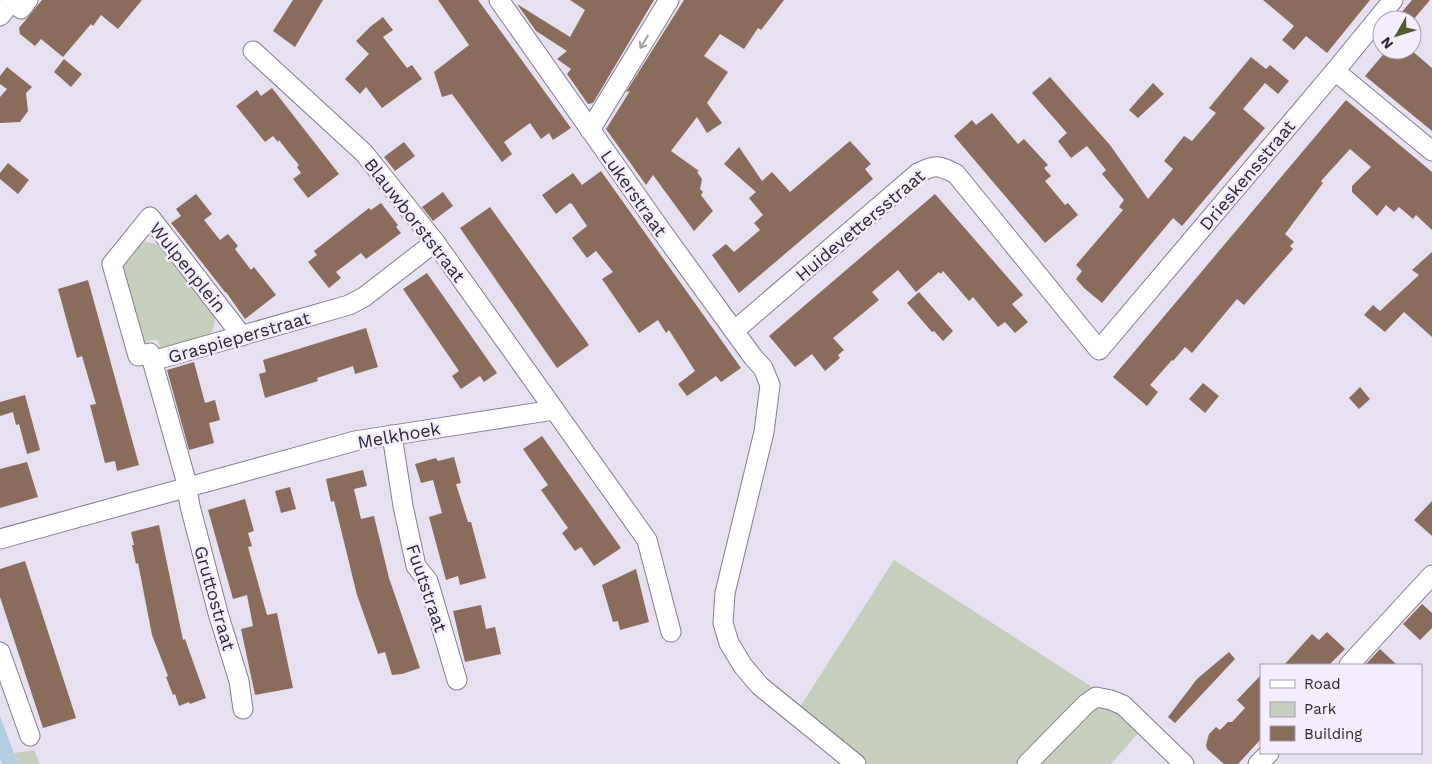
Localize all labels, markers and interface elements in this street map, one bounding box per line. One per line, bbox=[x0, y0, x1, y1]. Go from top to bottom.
north arrow bbox=[1372, 10, 1422, 60]
one-way arrow bbox=[638, 34, 648, 48]
text: N bbox=[1377, 34, 1396, 52]
street label: Drieskensstraat bbox=[1195, 115, 1300, 234]
street label: Lukerstraat bbox=[597, 146, 672, 241]
street label: Blauwborststraat bbox=[360, 154, 470, 286]
street label: Huidevettersstraat bbox=[791, 165, 929, 285]
street label: Wulpenplein bbox=[145, 218, 231, 316]
street label: Graspieperstraat bbox=[166, 307, 313, 367]
street label: Melkhoek bbox=[356, 417, 442, 453]
street label: Fuutstraat bbox=[402, 541, 452, 635]
street label: Gruttostraat bbox=[190, 543, 240, 653]
legend bbox=[1260, 664, 1422, 754]
text: Road bbox=[1304, 675, 1341, 693]
text: Park bbox=[1304, 700, 1337, 718]
text: Building bbox=[1304, 725, 1362, 743]

